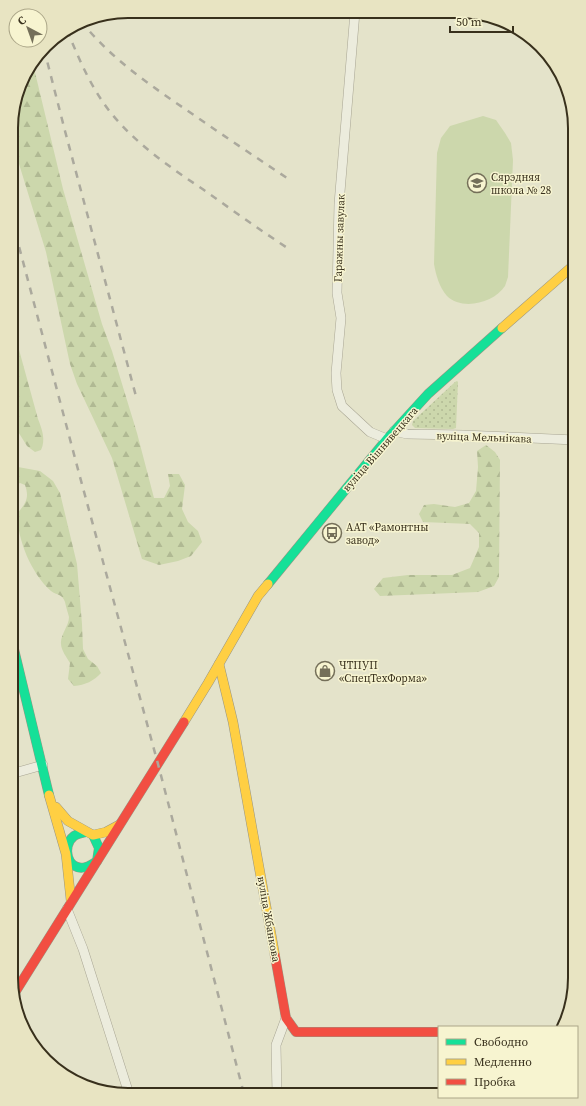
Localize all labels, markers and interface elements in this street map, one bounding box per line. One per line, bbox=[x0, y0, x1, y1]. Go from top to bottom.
north arrow bbox=[8, 8, 48, 48]
scale bar bbox=[450, 8, 513, 34]
text: С bbox=[14, 13, 29, 29]
text: 50 m bbox=[456, 14, 482, 30]
place label: Сярэдняя школа № 28 bbox=[491, 170, 551, 198]
school or university icon: Сярэдняя школа № 28 bbox=[466, 172, 488, 194]
street label: Гаражны завулак bbox=[330, 194, 349, 282]
street label: вуліца Вішнявецкага bbox=[339, 403, 422, 495]
street label: вуліца Мельнікава bbox=[436, 428, 532, 447]
place label: ААТ «Рамонтны завод» bbox=[346, 520, 428, 548]
bus stop icon: ААТ «Рамонтны завод» bbox=[321, 522, 343, 544]
place label: ЧТПУП «СпецТехФорма» bbox=[339, 658, 427, 686]
shop icon: ЧТПУП «СпецТехФорма» bbox=[314, 660, 336, 682]
street label: вуліца Жбанкова bbox=[254, 875, 284, 964]
legend bbox=[438, 1026, 578, 1098]
text: Свободно bbox=[474, 1034, 529, 1050]
text: Медленно bbox=[474, 1054, 532, 1070]
text: Пробка bbox=[474, 1074, 517, 1090]

